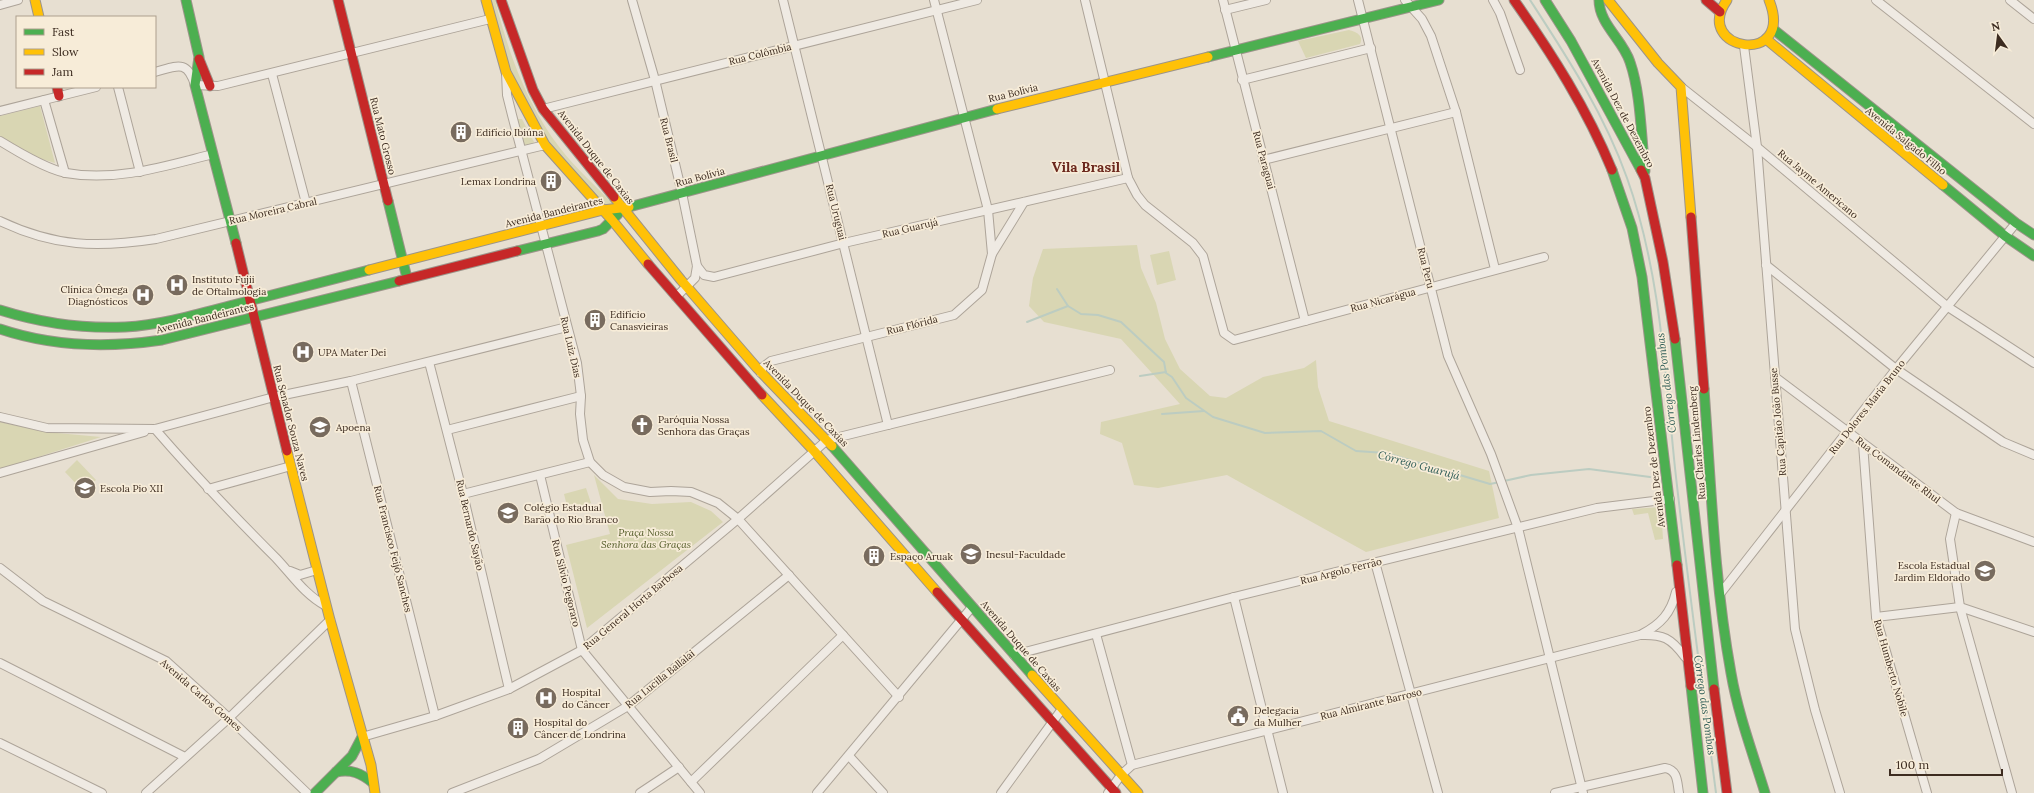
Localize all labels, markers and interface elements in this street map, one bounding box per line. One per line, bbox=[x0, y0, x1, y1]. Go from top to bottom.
legend bbox=[16, 16, 156, 88]
north arrow bbox=[1978, 16, 2018, 56]
text: N bbox=[1990, 18, 2002, 34]
text: Fast bbox=[52, 24, 75, 39]
street label: Rua Colômbia bbox=[727, 40, 793, 68]
text: Slow bbox=[52, 44, 79, 59]
street label: Avenida Dez de Dezembro bbox=[1588, 55, 1657, 170]
text: Jam bbox=[51, 64, 73, 79]
street label: Rua Bolívia bbox=[987, 81, 1039, 105]
street label: Rua Mato Grosso bbox=[367, 96, 399, 176]
street label: Avenida Salgado Filho bbox=[1862, 104, 1949, 178]
street label: Avenida Duque de Caxias bbox=[554, 106, 637, 207]
street label: Rua Brasil bbox=[657, 116, 681, 164]
building icon: Edifício Ibiúna bbox=[448, 119, 474, 145]
place label: Edifício Ibiúna bbox=[476, 126, 543, 139]
street label: Rua Paraguai bbox=[1250, 129, 1278, 191]
street label: Rua Jayme Americano bbox=[1775, 147, 1861, 222]
district label: Vila Brasil bbox=[1052, 158, 1121, 176]
street label: Rua Bolívia bbox=[674, 164, 726, 190]
building icon: Lemax Londrina bbox=[538, 168, 564, 194]
place label: Lemax Londrina bbox=[461, 175, 536, 188]
street label: Rua Uruguai bbox=[823, 183, 849, 242]
street label: Avenida Bandeirantes bbox=[503, 193, 604, 231]
street label: Rua Moreira Cabral bbox=[228, 195, 318, 227]
street label: Rua Guarujá bbox=[881, 215, 939, 241]
street label: Rua Peru bbox=[1415, 246, 1437, 290]
hospital icon: Instituto Fujii de Oftalmologia bbox=[164, 272, 190, 298]
place label: Instituto Fujii de Oftalmologia bbox=[192, 273, 266, 298]
hospital icon: Clínica Ômega Diagnósticos bbox=[130, 282, 156, 308]
place label: Clínica Ômega Diagnósticos bbox=[61, 283, 128, 308]
street label: Rua Nicarágua bbox=[1349, 285, 1417, 315]
street label: Avenida Bandeirantes bbox=[154, 299, 255, 337]
building icon: Edifício Canasvieiras bbox=[582, 307, 608, 333]
place label: Edifício Canasvieiras bbox=[610, 308, 669, 333]
street label: Rua Flórida bbox=[885, 312, 939, 338]
street label: Rua Luiz Dias bbox=[558, 315, 584, 379]
water label: Córrego das Pombas bbox=[1653, 332, 1679, 434]
hospital icon: UPA Mater Dei bbox=[290, 339, 316, 365]
place label: UPA Mater Dei bbox=[318, 346, 387, 359]
street label: Avenida Duque de Caxias bbox=[760, 356, 851, 450]
street label: Rua Dolores Maria Bruno bbox=[1826, 357, 1908, 457]
street label: Rua Senador Souza Naves bbox=[270, 364, 312, 483]
street label: Rua Capitão João Busse bbox=[1767, 367, 1789, 477]
street label: Rua Charles Lindemberg bbox=[1686, 385, 1708, 500]
street label: Avenida Dez de Dezembro bbox=[1640, 406, 1668, 529]
church icon: Paróquia Nossa Senhora das Graças bbox=[629, 412, 655, 438]
place label: Paróquia Nossa Senhora das Graças bbox=[658, 413, 750, 438]
school or university icon: Apoena bbox=[307, 414, 333, 440]
place label: Apoena bbox=[335, 421, 371, 434]
street label: Rua Comandante Rhul bbox=[1853, 434, 1943, 506]
water label: Córrego Guarujá bbox=[1376, 447, 1462, 483]
school or university icon: Escola Pio XII bbox=[72, 475, 98, 501]
street label: Rua Bernardo Sayão bbox=[453, 478, 487, 572]
place label: Escola Pio XII bbox=[100, 482, 163, 495]
street label: Rua Francisco Feijó Sanches bbox=[371, 484, 415, 614]
school or university icon: Colégio Estadual Barão do Rio Branco bbox=[495, 500, 521, 526]
place label: Colégio Estadual Barão do Rio Branco bbox=[524, 501, 618, 526]
park label: Praça Nossa Senhora das Graças bbox=[601, 526, 691, 551]
street label: Rua Silvio Pegoraro bbox=[549, 538, 583, 628]
school or university icon: Inesul-Faculdade bbox=[958, 541, 984, 567]
building icon: Espaço Aruak bbox=[861, 543, 887, 569]
place label: Inesul-Faculdade bbox=[986, 548, 1066, 561]
place label: Espaço Aruak bbox=[890, 550, 953, 563]
street label: Rua Argolo Ferrão bbox=[1299, 555, 1383, 587]
school or university icon: Escola Estadual Jardim Eldorado bbox=[1972, 558, 1998, 584]
place label: Escola Estadual Jardim Eldorado bbox=[1894, 559, 1970, 584]
street label: Rua General Horta Barbosa bbox=[581, 562, 685, 652]
street label: Avenida Duque de Caxias bbox=[977, 597, 1064, 694]
street label: Rua Humberto Nobile bbox=[1871, 618, 1911, 719]
street label: Rua Lucilla Ballalai bbox=[623, 647, 698, 711]
water label: Córrego das Pombas bbox=[1691, 654, 1719, 756]
street label: Avenida Carlos Gomes bbox=[157, 655, 245, 734]
hospital icon: Hospital do Câncer bbox=[533, 685, 559, 711]
street label: Rua Almirante Barroso bbox=[1319, 685, 1423, 723]
place label: Hospital do Câncer bbox=[562, 686, 610, 711]
public building icon: Delegacia da Mulher bbox=[1225, 703, 1251, 729]
place label: Delegacia da Mulher bbox=[1254, 704, 1302, 729]
building icon: Hospital do Câncer de Londrina bbox=[505, 715, 531, 741]
place label: Hospital do Câncer de Londrina bbox=[534, 716, 626, 741]
scale bar bbox=[1890, 751, 2002, 777]
text: 100 m bbox=[1896, 757, 1929, 772]

